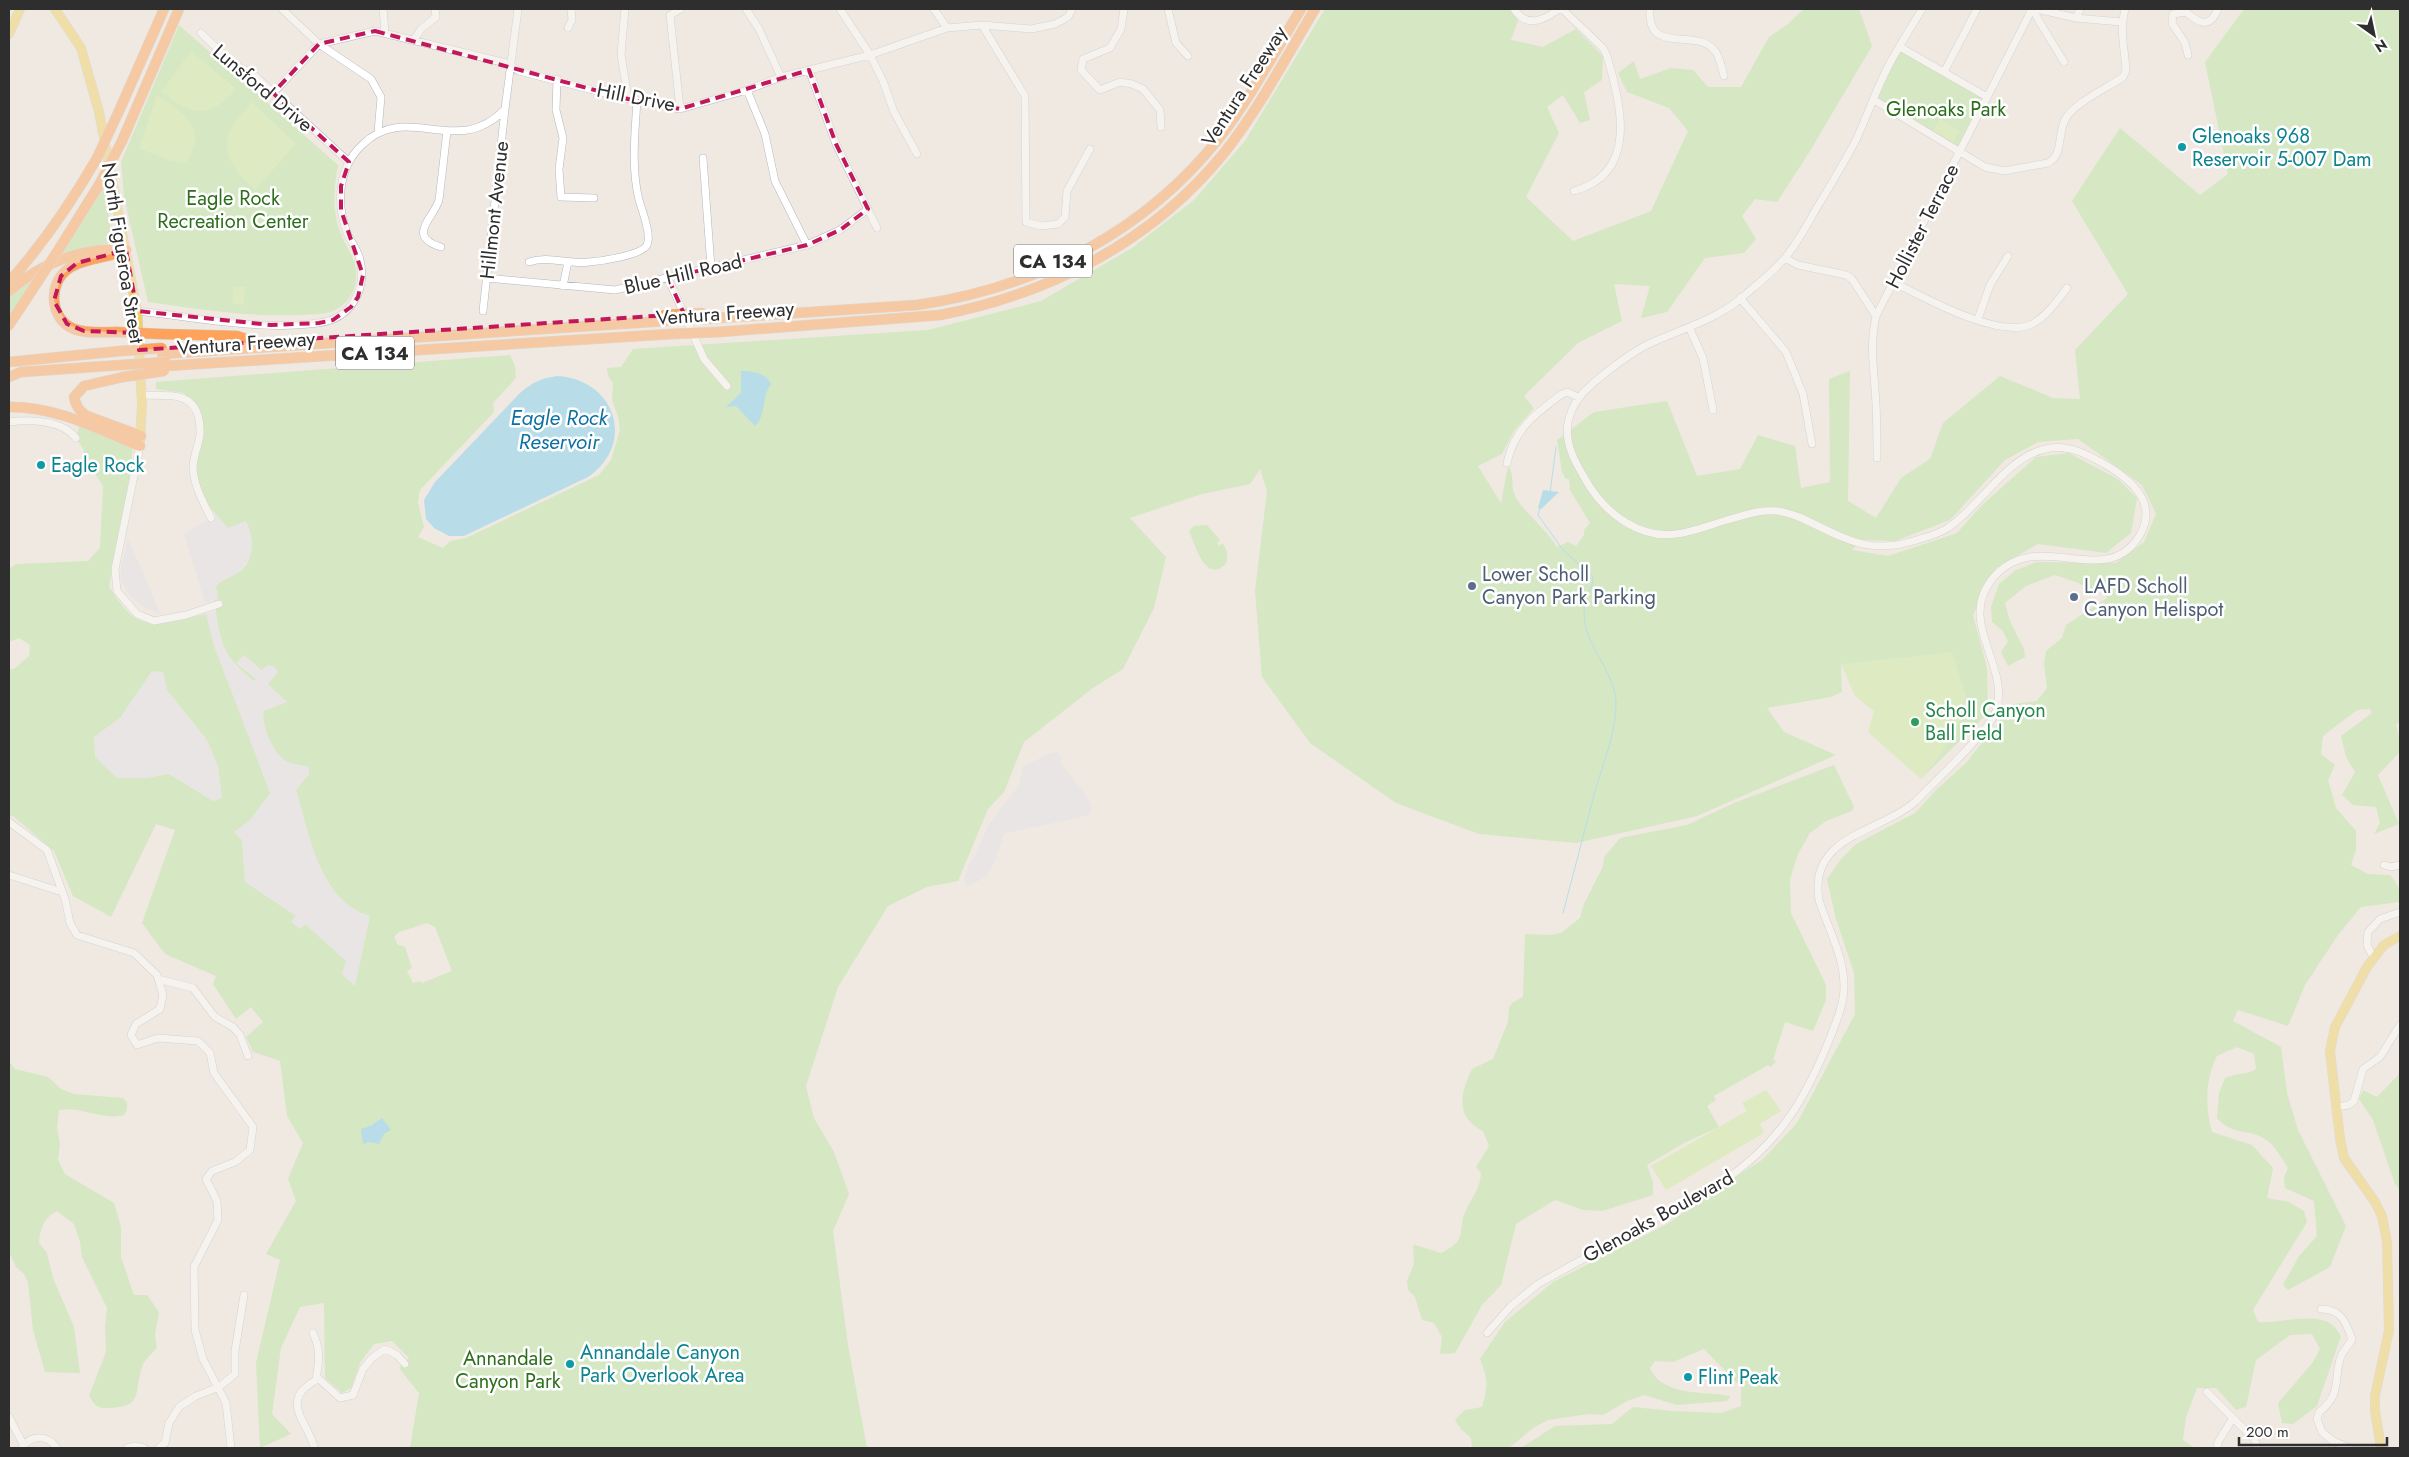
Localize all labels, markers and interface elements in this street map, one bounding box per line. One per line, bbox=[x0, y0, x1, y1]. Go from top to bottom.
north arrow bbox=[2349, 10, 2399, 60]
street label: Ventura Freeway bbox=[1195, 20, 1294, 152]
text: N bbox=[2371, 34, 2391, 57]
street label: Lunsford Drive bbox=[206, 38, 319, 139]
street label: Hill Drive bbox=[594, 76, 678, 119]
park label: Glenoaks Park bbox=[1886, 95, 2006, 124]
place label: Glenoaks 968 Reservoir 5-007 Dam bbox=[2192, 122, 2372, 174]
street label: Hillmont Avenue bbox=[473, 140, 516, 281]
marker: Glenoaks 968 Reservoir 5-007 Dam bbox=[2176, 141, 2188, 153]
street label: Hollister Terrace bbox=[1879, 159, 1966, 294]
street label: North Figueroa Street bbox=[94, 161, 151, 346]
park label: Eagle Rock Recreation Center bbox=[157, 184, 309, 236]
road number: CA 134 bbox=[1014, 245, 1092, 278]
street label: Blue Hill Road bbox=[621, 247, 745, 302]
street label: Ventura Freeway bbox=[655, 294, 795, 333]
street label: Ventura Freeway bbox=[176, 324, 316, 363]
road number: CA 134 bbox=[336, 336, 414, 369]
water label: Eagle Rock Reservoir bbox=[510, 403, 609, 457]
place label: Eagle Rock bbox=[51, 451, 145, 480]
marker: Eagle Rock bbox=[35, 459, 47, 471]
place label: Lower Scholl Canyon Park Parking bbox=[1482, 560, 1656, 612]
place label: LAFD Scholl Canyon Helispot bbox=[2084, 572, 2223, 624]
marker: Lower Scholl Canyon Park Parking bbox=[1466, 580, 1478, 592]
marker: LAFD Scholl Canyon Helispot bbox=[2068, 591, 2080, 603]
place label: Scholl Canyon Ball Field bbox=[1925, 696, 2046, 748]
marker: Scholl Canyon Ball Field bbox=[1909, 716, 1921, 728]
street label: Glenoaks Boulevard bbox=[1578, 1163, 1739, 1270]
place label: Annandale Canyon Park Overlook Area bbox=[580, 1338, 744, 1390]
park label: Annandale Canyon Park bbox=[455, 1344, 561, 1396]
marker: Annandale Canyon Park Overlook Area bbox=[564, 1358, 576, 1370]
place label: Flint Peak bbox=[1698, 1363, 1778, 1392]
marker: Flint Peak bbox=[1682, 1371, 1694, 1383]
scale bar bbox=[2239, 1414, 2386, 1446]
text: 200 m bbox=[2246, 1421, 2289, 1443]

